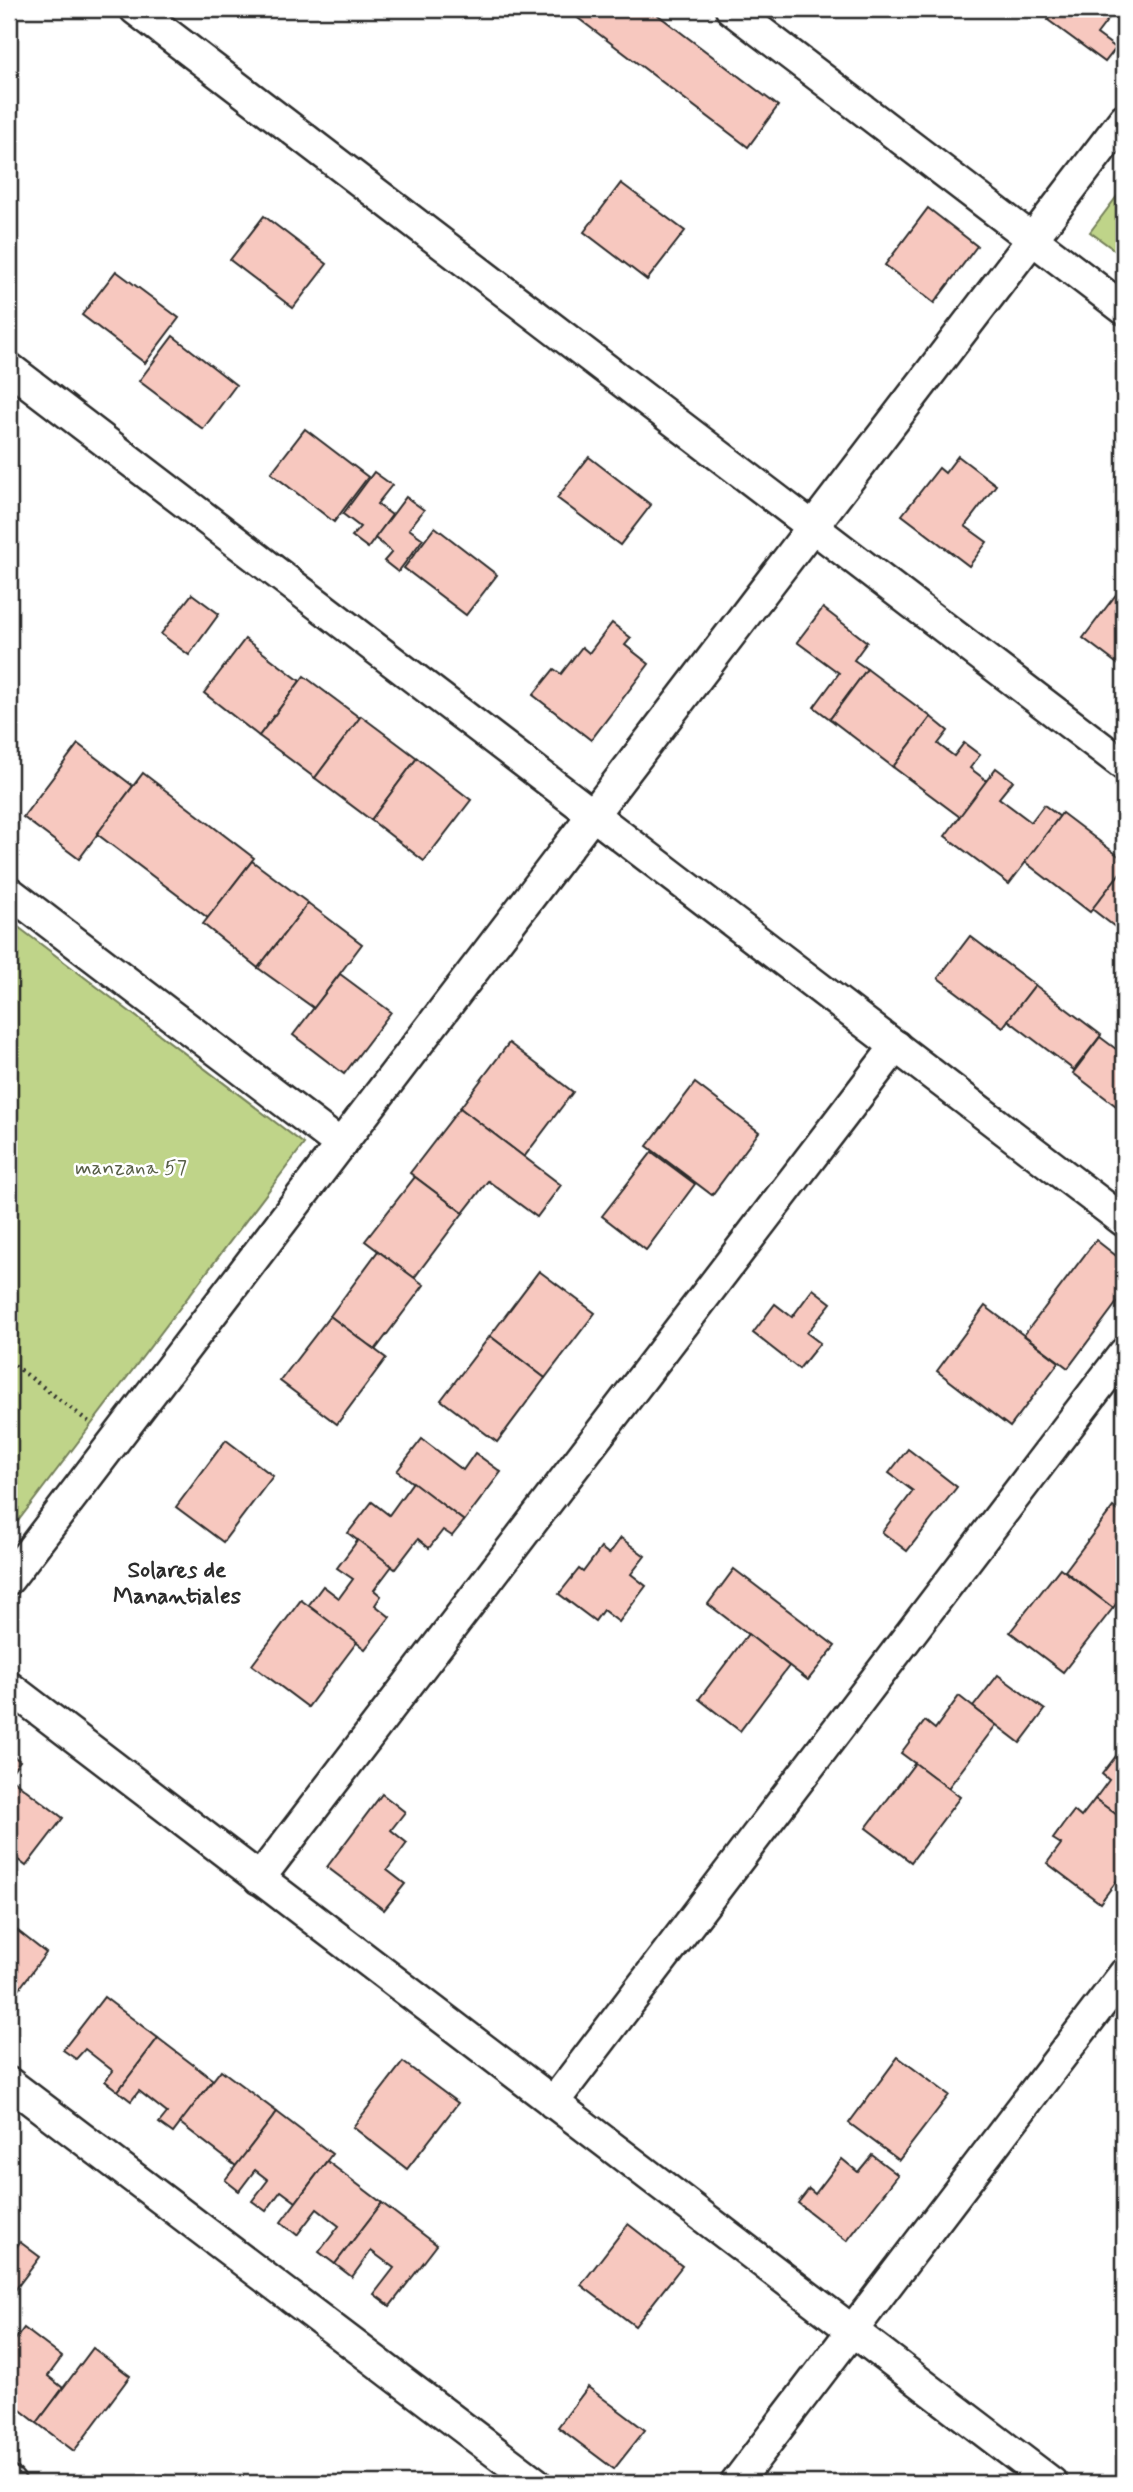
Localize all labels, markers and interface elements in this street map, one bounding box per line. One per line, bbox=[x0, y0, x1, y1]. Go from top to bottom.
park label: manzana 57 bbox=[75, 1154, 187, 1182]
district label: Solares de Manantiales bbox=[113, 1556, 242, 1612]

